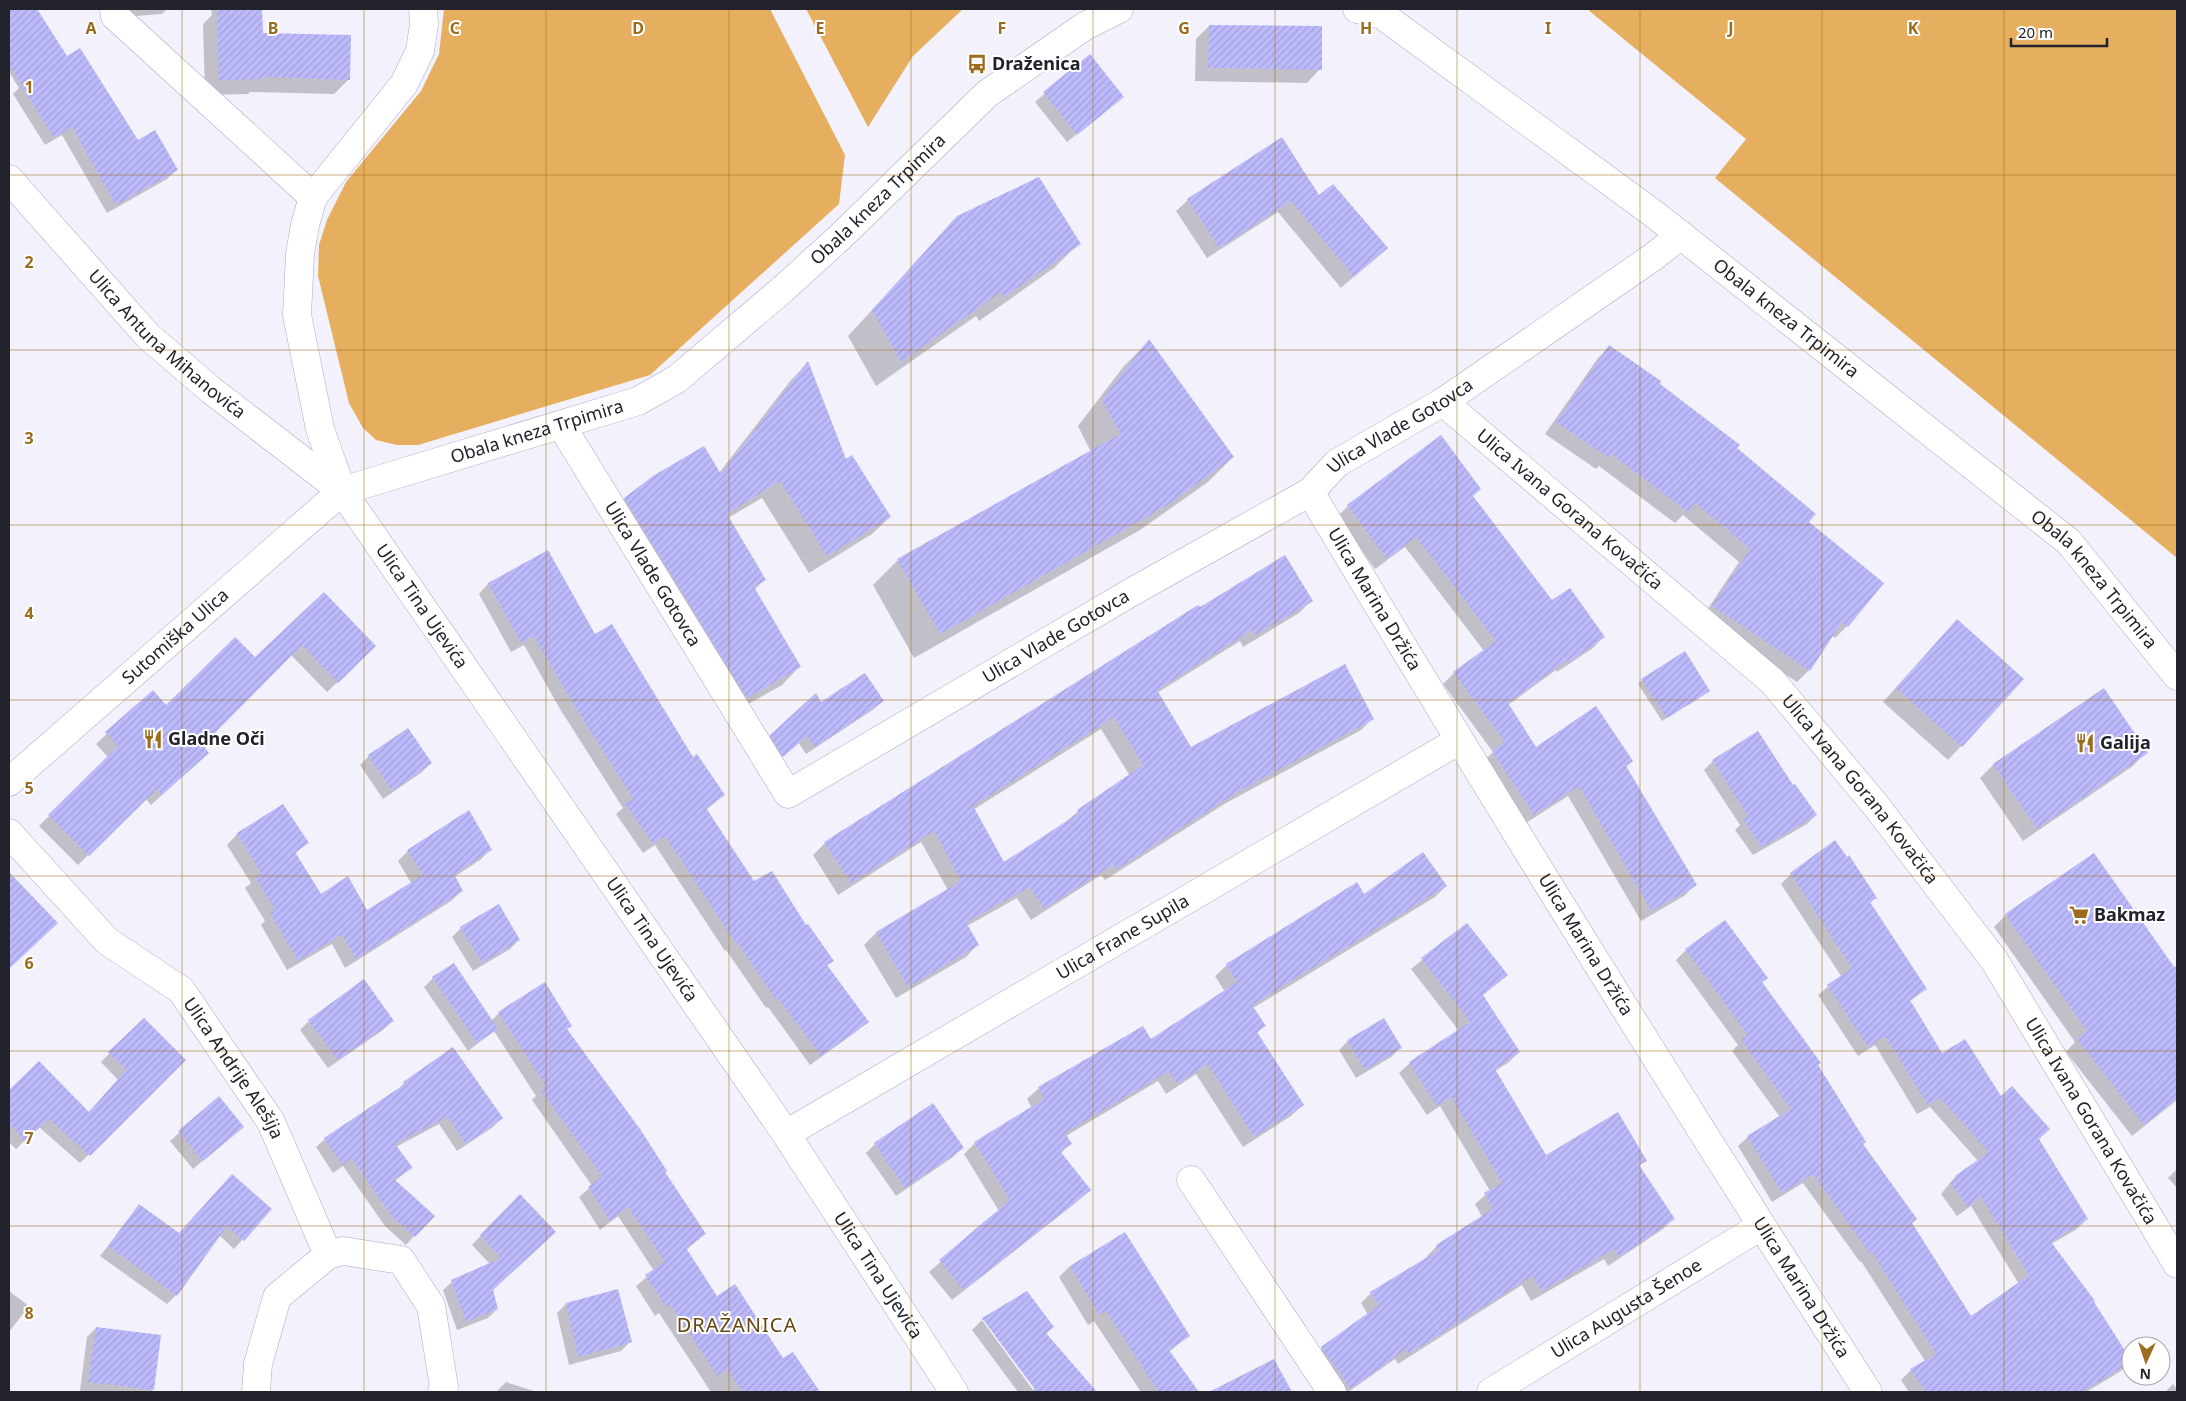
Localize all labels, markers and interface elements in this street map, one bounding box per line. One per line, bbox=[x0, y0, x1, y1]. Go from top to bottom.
scale bar bbox=[2011, 15, 2107, 47]
text: A bbox=[85, 17, 97, 39]
text: B bbox=[268, 17, 278, 39]
text: C bbox=[450, 17, 460, 39]
text: D bbox=[632, 17, 644, 39]
text: E bbox=[816, 17, 825, 39]
text: F bbox=[998, 17, 1006, 39]
text: G bbox=[1178, 17, 1190, 39]
text: H bbox=[1360, 17, 1372, 39]
text: I bbox=[1545, 17, 1551, 39]
text: J bbox=[1726, 17, 1734, 39]
text: K bbox=[1908, 17, 1919, 39]
text: 20 m bbox=[2018, 22, 2053, 42]
place label: Draženica bbox=[992, 51, 1080, 75]
bus stop icon: Draženica bbox=[966, 53, 988, 75]
text: 1 bbox=[24, 76, 34, 98]
street label: Obala kneza Trpimira bbox=[804, 128, 950, 270]
text: 2 bbox=[24, 251, 34, 273]
street label: Obala kneza Trpimira bbox=[1709, 252, 1865, 383]
street label: Ulica Antuna Mihanovića bbox=[83, 264, 251, 424]
street label: Ulica Vlade Gotovca bbox=[1321, 372, 1477, 478]
street label: Obala kneza Trpimira bbox=[447, 393, 626, 468]
street label: Ulica Ivana Gorana Kovačića bbox=[1472, 423, 1669, 595]
text: 3 bbox=[24, 427, 34, 449]
street label: Ulica Vlade Gotovca bbox=[600, 496, 707, 651]
street label: Obala kneza Trpimira bbox=[2026, 504, 2163, 653]
street label: Ulica Marina Držića bbox=[1323, 523, 1428, 675]
street label: Ulica Tina Ujevića bbox=[371, 539, 474, 673]
street label: Sutomiška Ulica bbox=[116, 583, 233, 689]
street label: Ulica Vlade Gotovca bbox=[978, 583, 1133, 688]
text: 4 bbox=[24, 602, 34, 624]
street label: Ulica Ivana Gorana Kovačića bbox=[1777, 689, 1945, 889]
place label: Gladne Oči bbox=[168, 726, 265, 750]
restaurant icon: Gladne Oči bbox=[142, 728, 164, 750]
place label: Galija bbox=[2100, 730, 2151, 754]
restaurant icon: Galija bbox=[2074, 732, 2096, 754]
text: 5 bbox=[24, 777, 34, 799]
street label: Ulica Marina Držića bbox=[1533, 869, 1640, 1020]
street label: Ulica Tina Ujevića bbox=[601, 872, 704, 1006]
street label: Ulica Frane Supila bbox=[1051, 888, 1193, 984]
place label: Bakmaz bbox=[2094, 902, 2165, 926]
supermarket icon: Bakmaz bbox=[2068, 904, 2090, 926]
text: 6 bbox=[24, 952, 34, 974]
street label: Ulica Andrije Alešija bbox=[178, 992, 290, 1142]
street label: Ulica Ivana Gorana Kovačića bbox=[2020, 1013, 2163, 1228]
text: 7 bbox=[24, 1127, 34, 1149]
street label: Ulica Tina Ujevića bbox=[829, 1207, 929, 1343]
street label: Ulica Marina Držića bbox=[1748, 1212, 1856, 1362]
street label: Ulica Augusta Šenoe bbox=[1546, 1252, 1706, 1363]
text: 8 bbox=[24, 1302, 34, 1324]
district label: DRAŽANICA bbox=[677, 1311, 797, 1338]
north arrow bbox=[2121, 1336, 2171, 1386]
text: N bbox=[2139, 1365, 2151, 1384]

